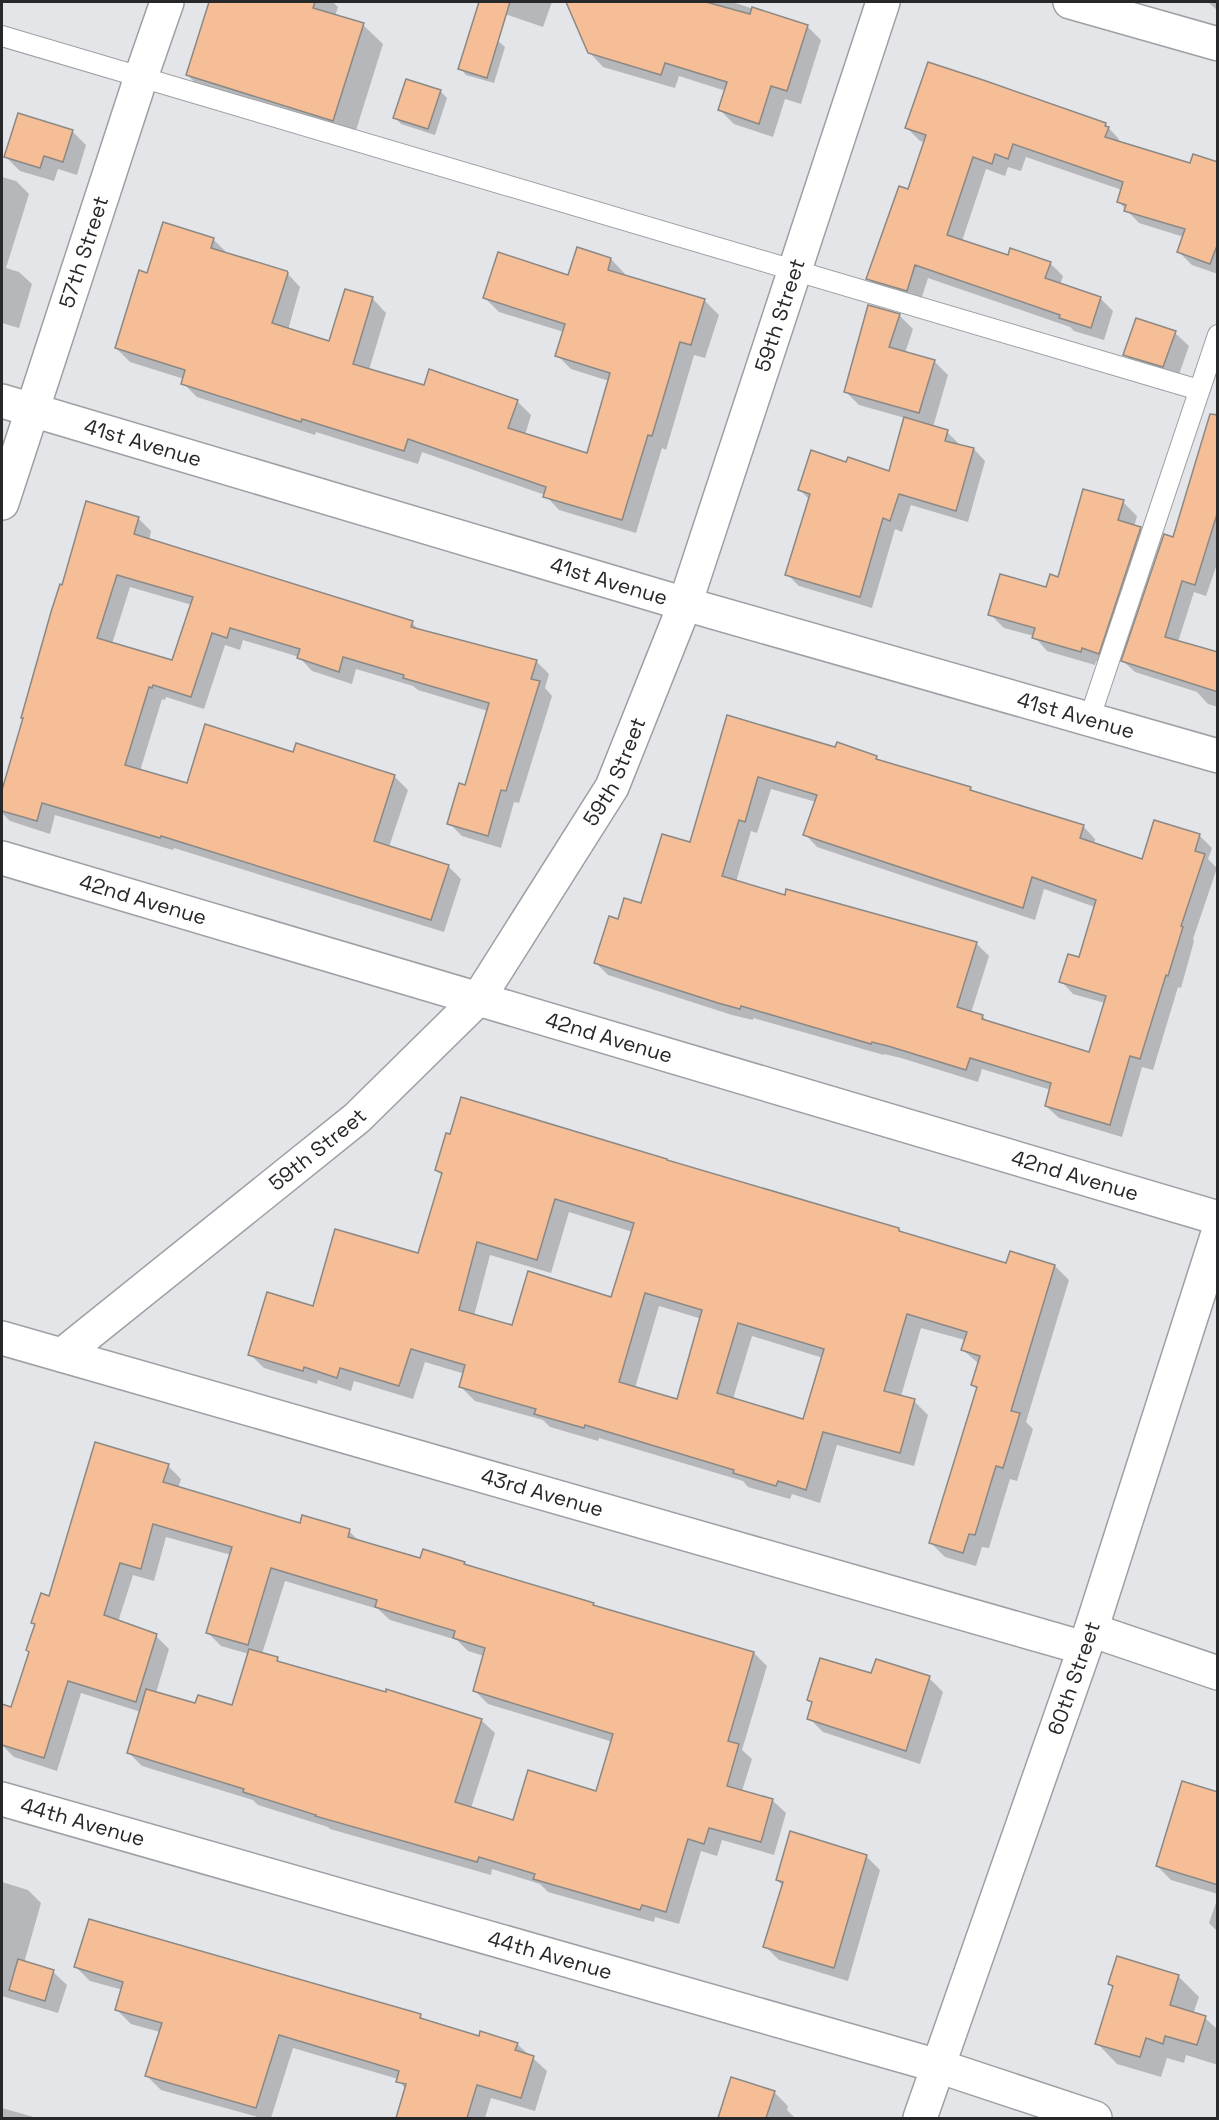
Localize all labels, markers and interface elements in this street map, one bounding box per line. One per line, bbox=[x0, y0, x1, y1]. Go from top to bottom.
street label: 57th Street bbox=[53, 192, 114, 311]
street label: 59th Street bbox=[748, 255, 811, 375]
street label: 41st Avenue bbox=[81, 412, 205, 473]
street label: 41st Avenue bbox=[547, 551, 671, 611]
street label: 41st Avenue bbox=[1014, 685, 1138, 745]
street label: 59th Street bbox=[577, 713, 651, 831]
street label: 42nd Avenue bbox=[76, 868, 210, 931]
street label: 42nd Avenue bbox=[542, 1006, 676, 1069]
street label: 59th Street bbox=[263, 1102, 372, 1197]
street label: 42nd Avenue bbox=[1008, 1144, 1142, 1207]
street label: 43rd Avenue bbox=[478, 1462, 607, 1523]
street label: 60th Street bbox=[1041, 1618, 1106, 1738]
street label: 44th Avenue bbox=[18, 1791, 148, 1852]
street label: 44th Avenue bbox=[485, 1924, 616, 1985]

